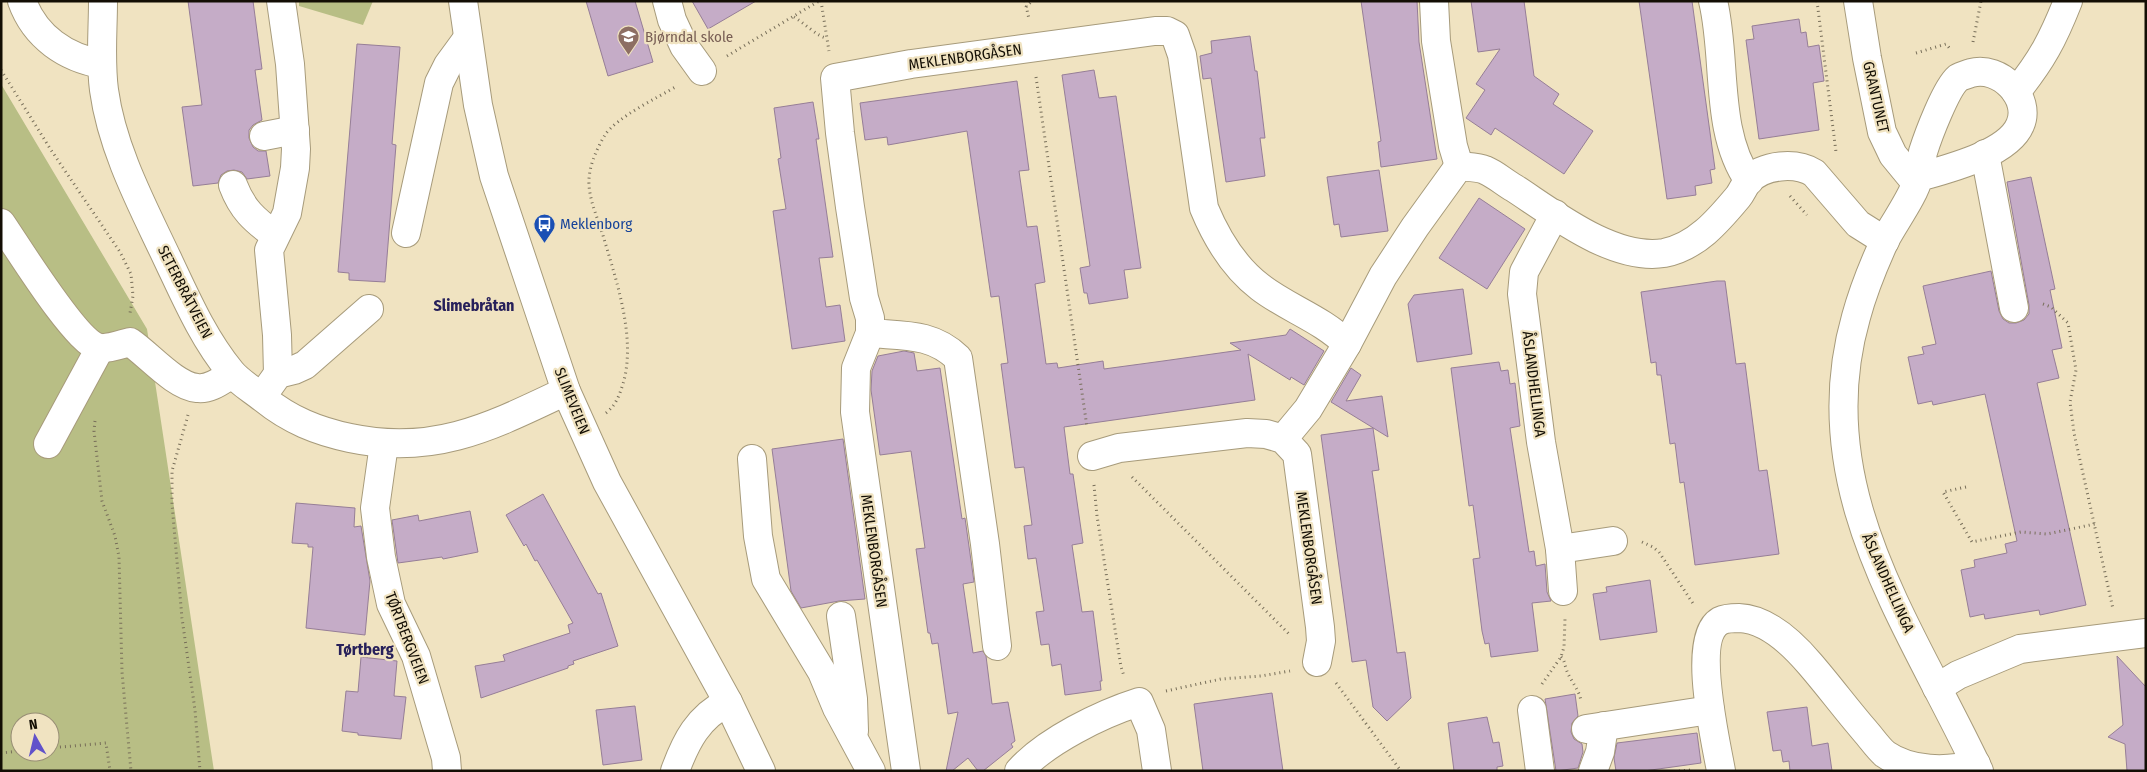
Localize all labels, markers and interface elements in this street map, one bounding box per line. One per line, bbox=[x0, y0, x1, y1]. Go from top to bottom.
school or university icon: Bjørndal skole bbox=[617, 25, 641, 56]
place label: Bjørndal skole bbox=[645, 28, 733, 46]
street label: MEKLENBORGÅSEN bbox=[907, 40, 1023, 74]
street label: GRANTUNET bbox=[1859, 60, 1893, 134]
bus stop icon: Meklenborg bbox=[532, 212, 556, 243]
place label: Meklenborg bbox=[560, 215, 632, 233]
street label: SETERBRÅTVEIEN bbox=[154, 243, 216, 341]
district label: Slimebråtan bbox=[434, 296, 514, 315]
street label: ÅSLANDHELLINGA bbox=[1519, 330, 1549, 438]
street label: SLIMEVEIEN bbox=[550, 365, 594, 437]
street label: MEKLENBORGÅSEN bbox=[1292, 490, 1326, 606]
street label: MEKLENBORGÅSEN bbox=[857, 493, 891, 609]
street label: ÅSLANDHELLINGA bbox=[1858, 531, 1918, 635]
street label: TØRTBERGVEIEN bbox=[381, 589, 433, 687]
district label: Tørtberg bbox=[336, 640, 394, 659]
north arrow bbox=[10, 712, 60, 762]
text: N bbox=[28, 716, 39, 734]

